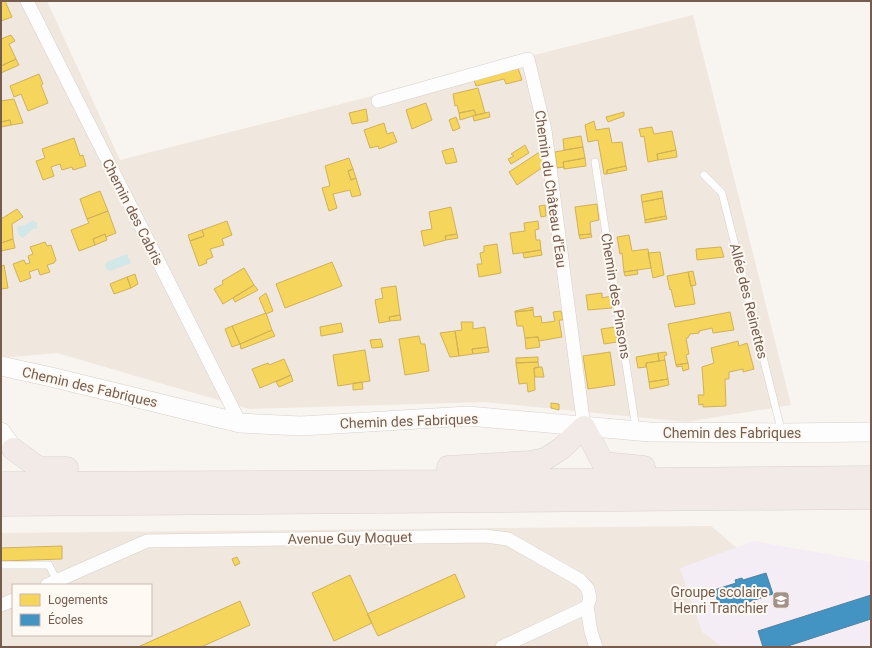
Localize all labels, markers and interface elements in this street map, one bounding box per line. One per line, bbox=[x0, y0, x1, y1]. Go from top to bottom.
street label: Chemin du Château d'Eau bbox=[532, 109, 570, 269]
street label: Chemin des Cabris bbox=[99, 156, 167, 268]
street label: Chemin des Pinsons bbox=[598, 232, 634, 360]
street label: Allée des Reinettes bbox=[727, 241, 771, 361]
street label: Chemin des Fabriques bbox=[21, 364, 159, 410]
street label: Chemin des Fabriques bbox=[339, 411, 479, 431]
street label: Chemin des Fabriques bbox=[663, 425, 801, 441]
street label: Avenue Guy Moquet bbox=[288, 529, 413, 547]
legend bbox=[12, 584, 152, 636]
place label: Groupe scolaire Henri Tranchier bbox=[670, 584, 768, 616]
school or university icon: Groupe scolaire Henri Tranchier bbox=[771, 590, 791, 610]
text: Logements bbox=[48, 593, 108, 607]
text: Écoles bbox=[48, 612, 83, 627]

